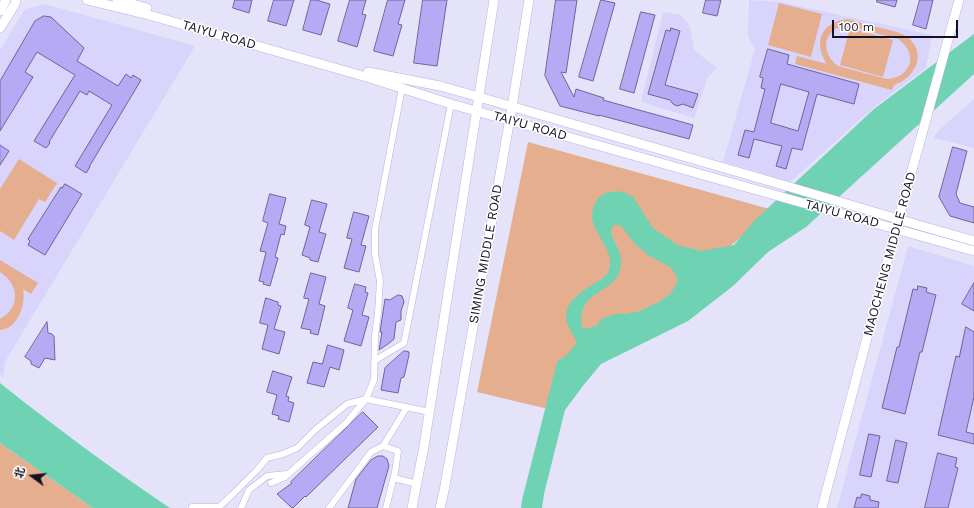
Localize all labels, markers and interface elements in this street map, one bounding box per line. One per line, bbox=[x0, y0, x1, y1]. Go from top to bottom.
scale bar bbox=[834, 12, 960, 38]
street label: TAIYU ROAD bbox=[180, 17, 258, 53]
text: 100 m bbox=[839, 20, 874, 34]
street label: TAIYU ROAD bbox=[491, 108, 569, 144]
street label: MAOCHENG MIDDLE ROAD bbox=[861, 170, 919, 338]
street label: SIMING MIDDLE ROAD bbox=[466, 183, 506, 325]
street label: TAIYU ROAD bbox=[803, 197, 881, 231]
north arrow bbox=[12, 456, 52, 496]
text: 北 bbox=[12, 466, 28, 480]

